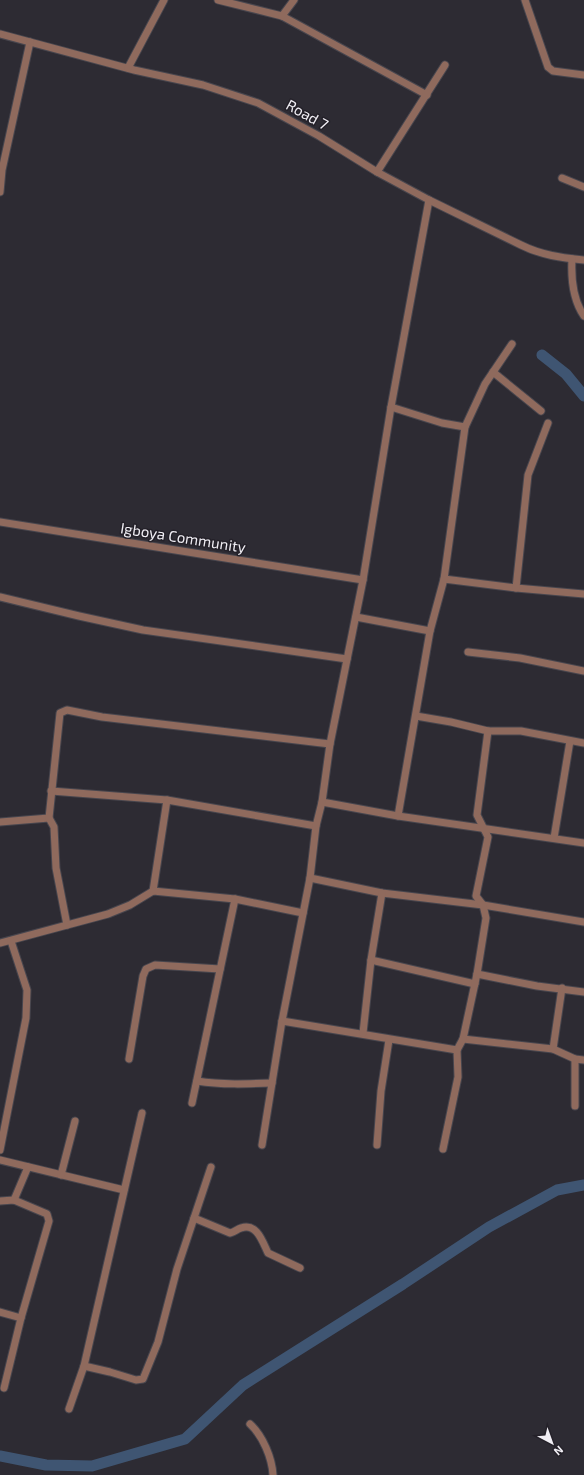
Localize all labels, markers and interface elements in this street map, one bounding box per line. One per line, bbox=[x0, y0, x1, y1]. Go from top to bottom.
street label: Road 7 bbox=[283, 95, 332, 133]
street label: Igboya Community bbox=[119, 518, 247, 556]
north arrow bbox=[532, 1423, 572, 1463]
text: N bbox=[552, 1443, 566, 1458]

